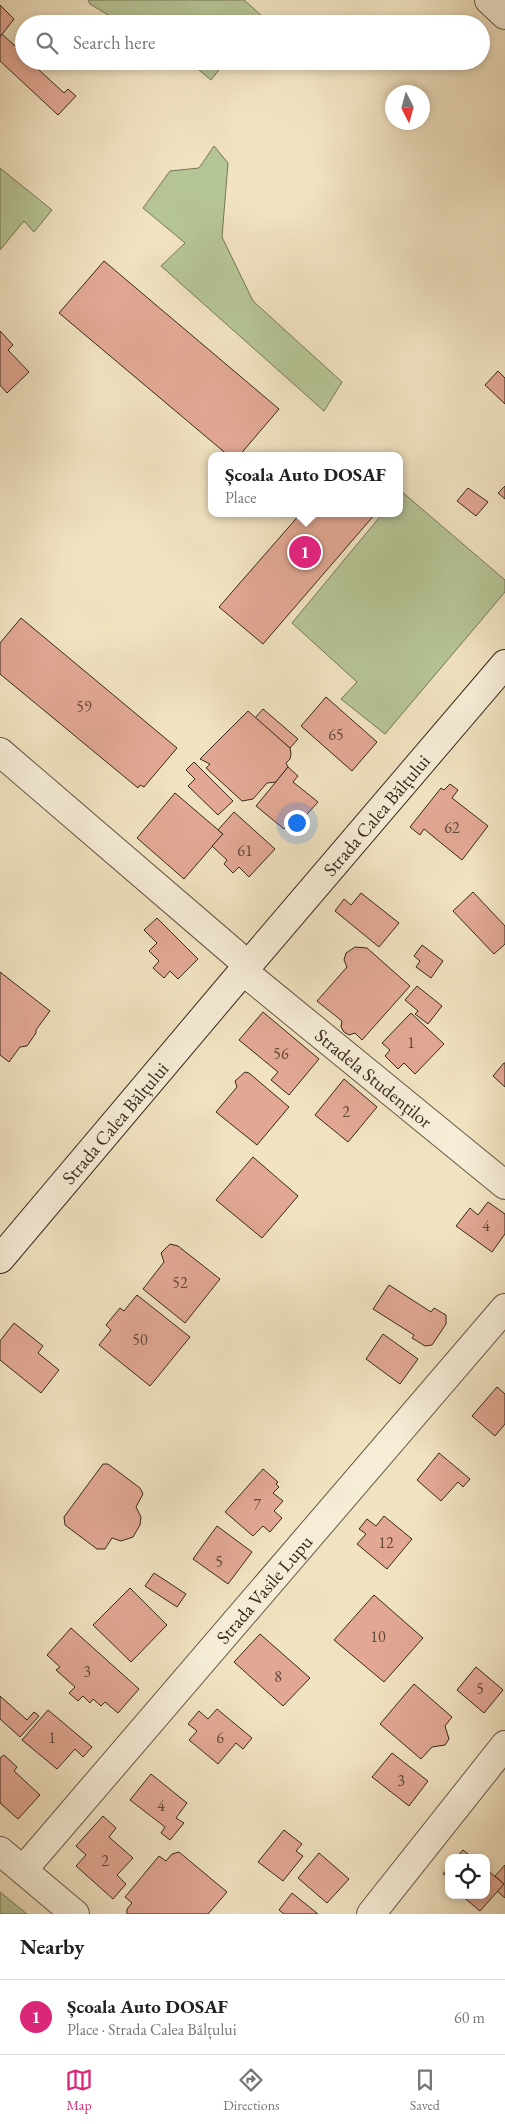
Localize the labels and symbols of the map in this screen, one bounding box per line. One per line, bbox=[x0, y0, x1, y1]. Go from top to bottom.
north arrow bbox=[385, 85, 430, 130]
pin: 1 bbox=[289, 533, 321, 571]
house number: 59 bbox=[76, 696, 92, 717]
house number: 65 bbox=[328, 724, 344, 745]
street label: Strada Calea Bălțului bbox=[317, 749, 436, 881]
your location bbox=[284, 810, 310, 836]
house number: 62 bbox=[444, 817, 460, 838]
house number: 61 bbox=[237, 840, 253, 861]
street label: Stradela Studenților bbox=[310, 1023, 438, 1134]
house number: 1 bbox=[407, 1032, 415, 1053]
house number: 56 bbox=[273, 1043, 289, 1064]
street label: Strada Calea Bălțului bbox=[56, 1057, 174, 1190]
house number: 2 bbox=[342, 1101, 350, 1122]
house number: 4 bbox=[482, 1215, 490, 1236]
house number: 52 bbox=[172, 1272, 188, 1293]
house number: 50 bbox=[132, 1329, 148, 1350]
house number: 7 bbox=[253, 1494, 261, 1515]
street label: Strada Vasile Lupu bbox=[211, 1530, 318, 1649]
house number: 12 bbox=[378, 1532, 394, 1553]
house number: 5 bbox=[215, 1551, 223, 1572]
house number: 10 bbox=[370, 1626, 386, 1647]
house number: 3 bbox=[83, 1661, 91, 1682]
house number: 8 bbox=[274, 1666, 282, 1687]
house number: 5 bbox=[476, 1678, 484, 1699]
house number: 1 bbox=[48, 1727, 56, 1748]
house number: 6 bbox=[216, 1727, 224, 1748]
house number: 3 bbox=[397, 1770, 405, 1791]
house number: 4 bbox=[157, 1795, 165, 1816]
house number: 2 bbox=[101, 1850, 109, 1871]

